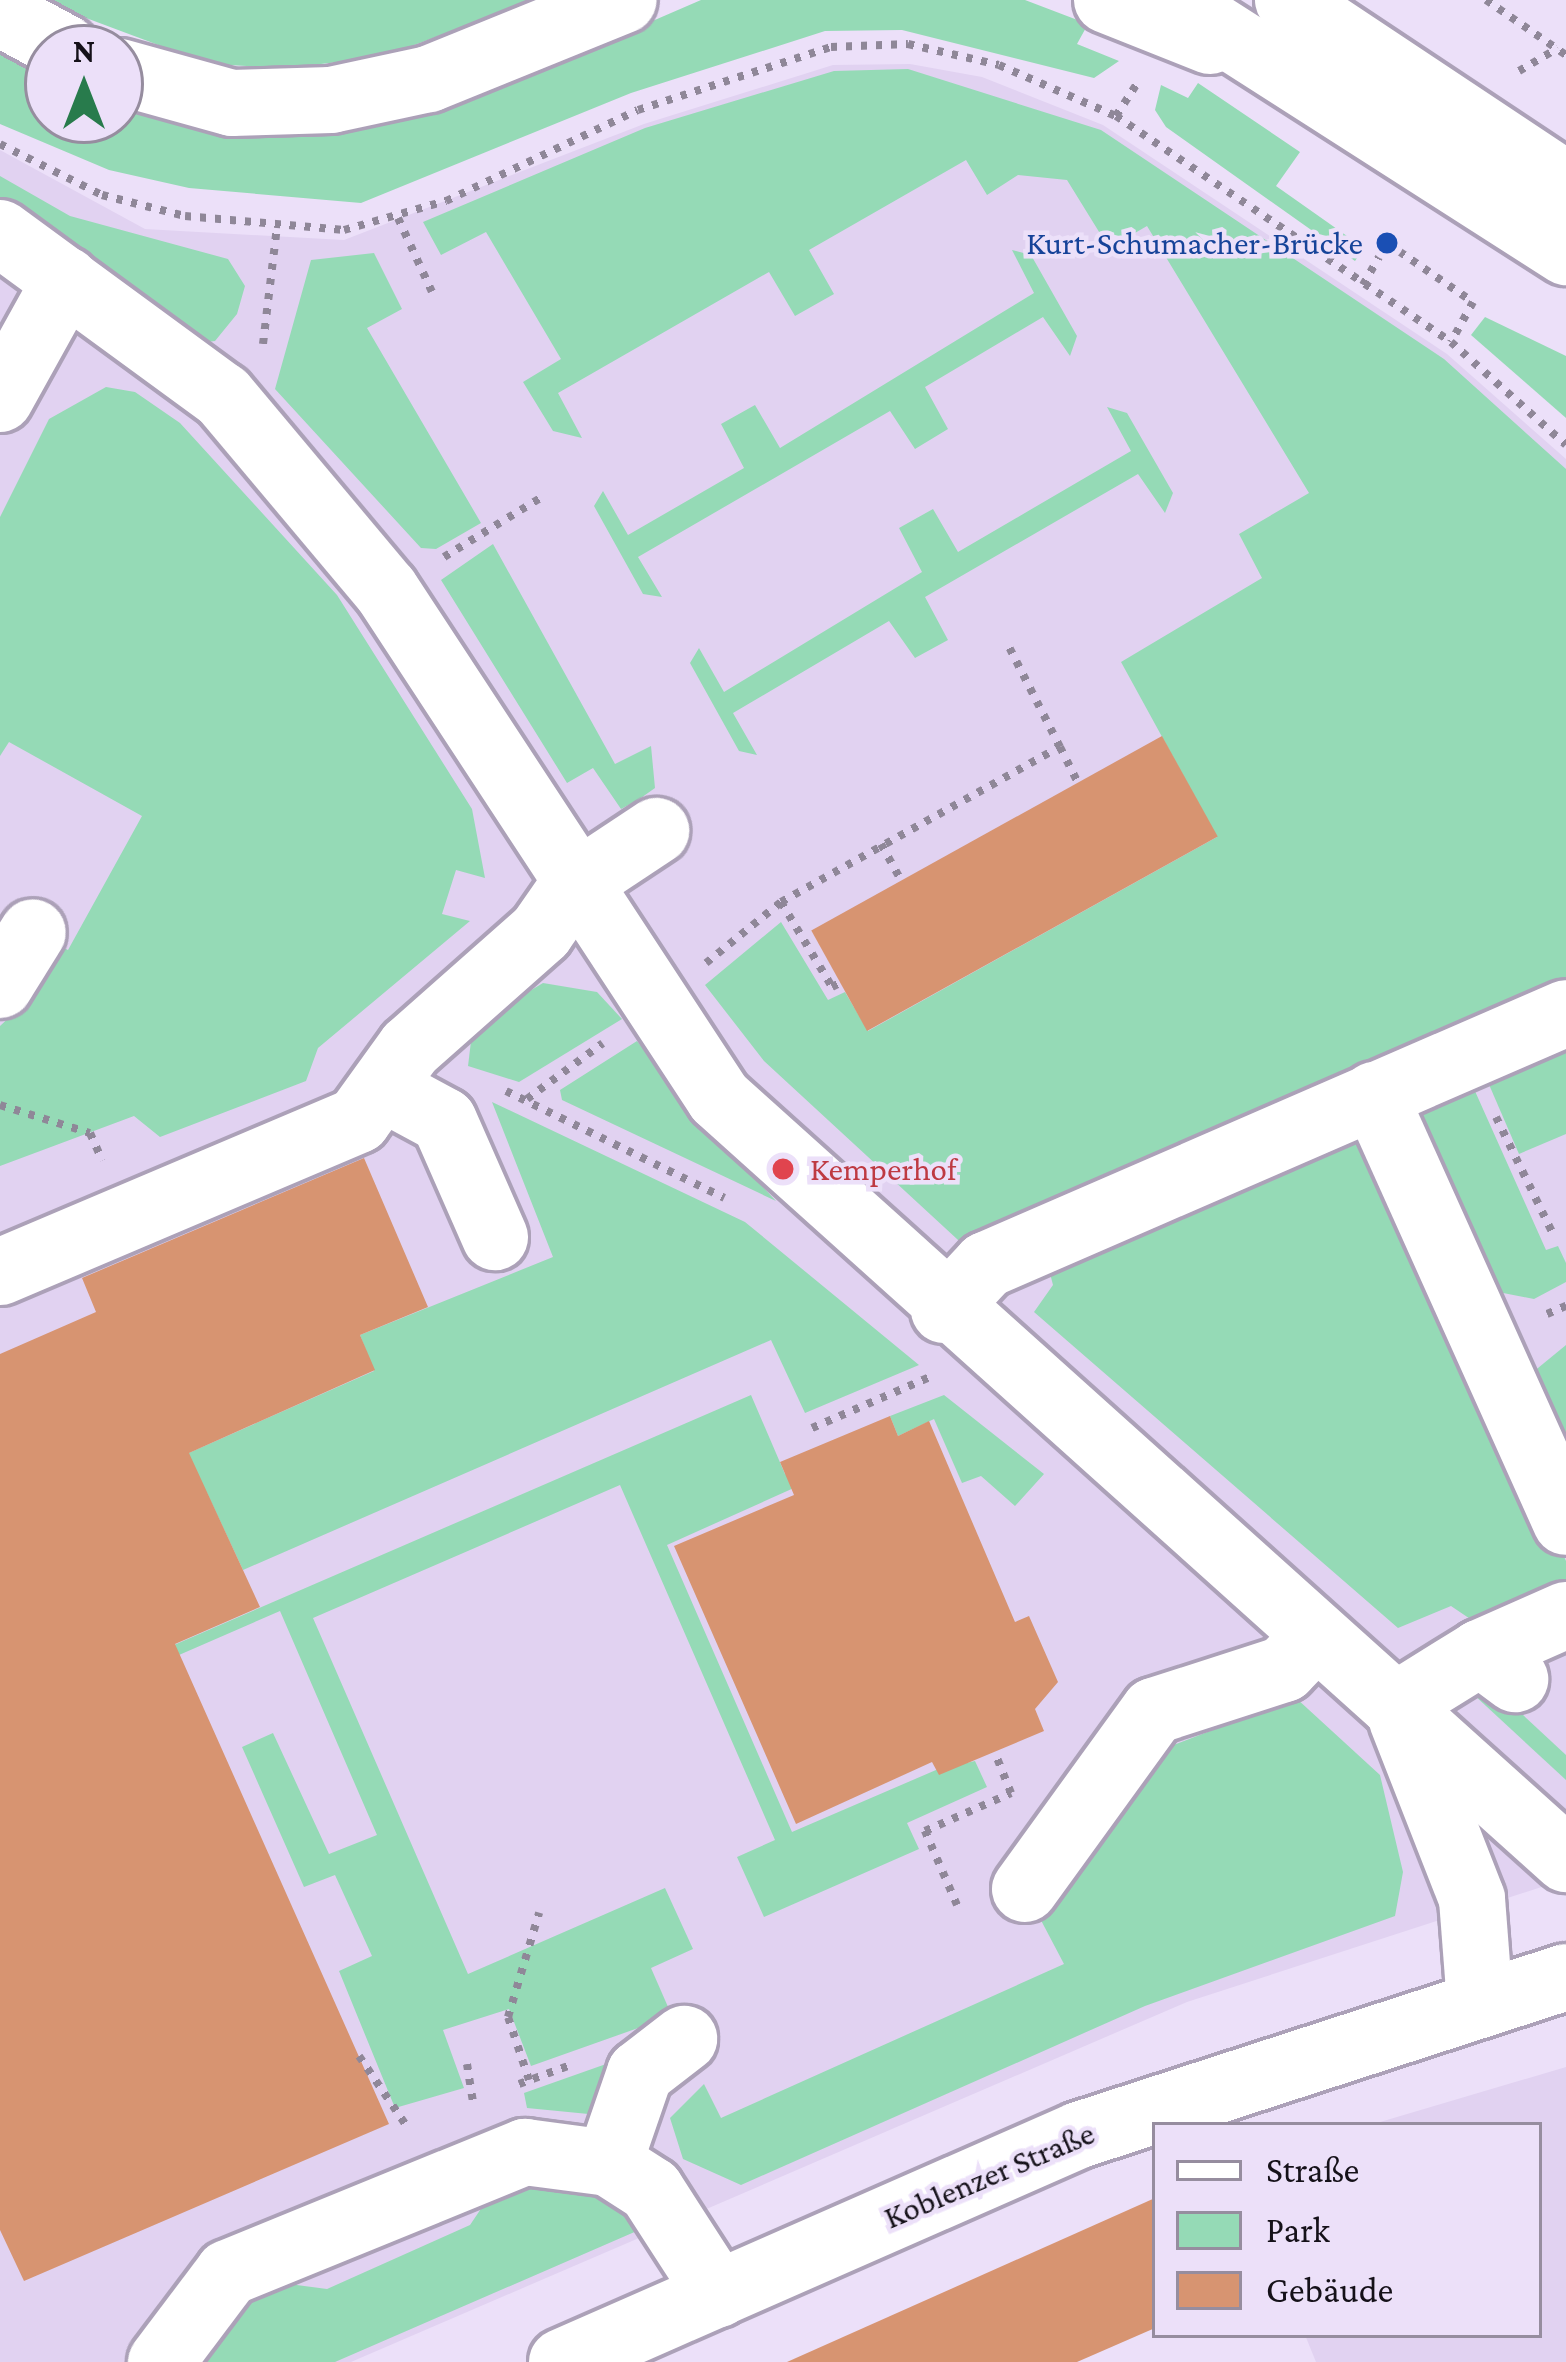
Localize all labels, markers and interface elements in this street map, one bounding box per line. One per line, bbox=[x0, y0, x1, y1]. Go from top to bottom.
north arrow bbox=[24, 24, 144, 144]
text: N bbox=[73, 32, 95, 69]
place label: Kurt-Schumacher-Brücke bbox=[1026, 223, 1363, 263]
marker: Kurt-Schumacher-Brücke bbox=[1374, 230, 1400, 256]
place label: Kemperhof bbox=[810, 1149, 957, 1189]
marker: Kemperhof bbox=[767, 1153, 799, 1185]
street label: Koblenzer Straße bbox=[878, 2113, 1100, 2237]
legend bbox=[1152, 2122, 1542, 2338]
text: Straße bbox=[1266, 2150, 1359, 2190]
text: Park bbox=[1266, 2210, 1330, 2250]
text: Gebäude bbox=[1266, 2270, 1393, 2310]

